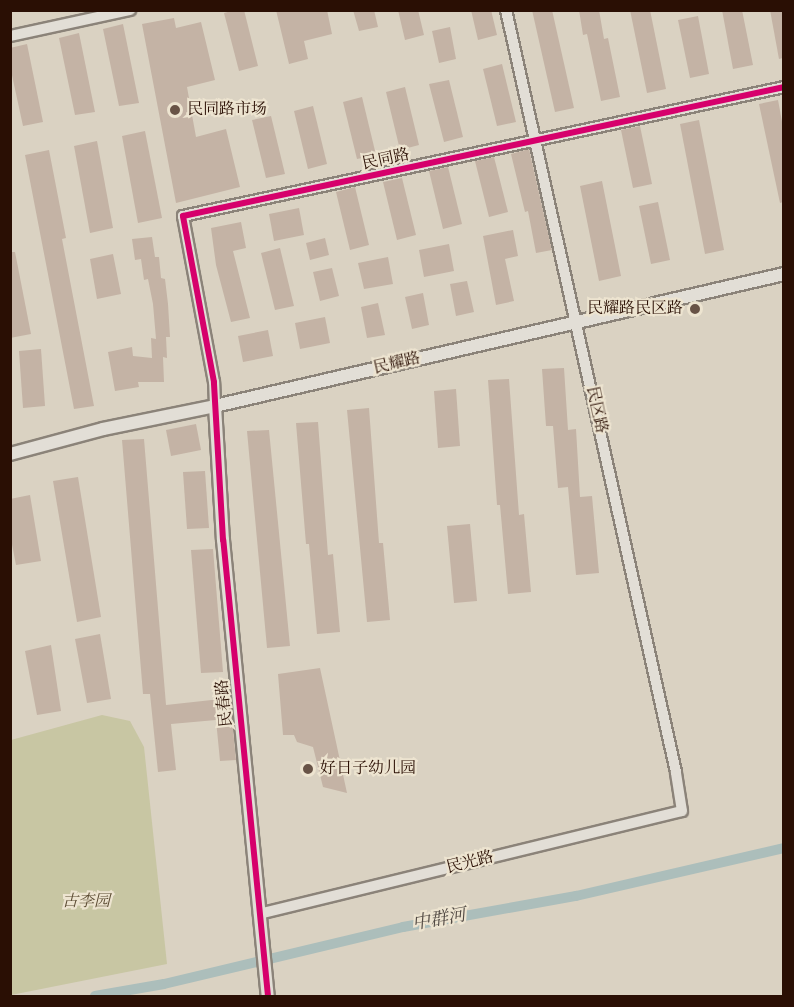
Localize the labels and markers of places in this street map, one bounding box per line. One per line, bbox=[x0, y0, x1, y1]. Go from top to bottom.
place label: 民同路市场 bbox=[187, 100, 267, 120]
marker: 民同路市场 bbox=[168, 103, 182, 117]
place label: 民耀路民区路 bbox=[587, 299, 683, 319]
marker: 民耀路民区路 bbox=[688, 302, 702, 316]
place label: 好日子幼儿园 bbox=[320, 759, 416, 779]
marker: 好日子幼儿园 bbox=[301, 762, 315, 776]

